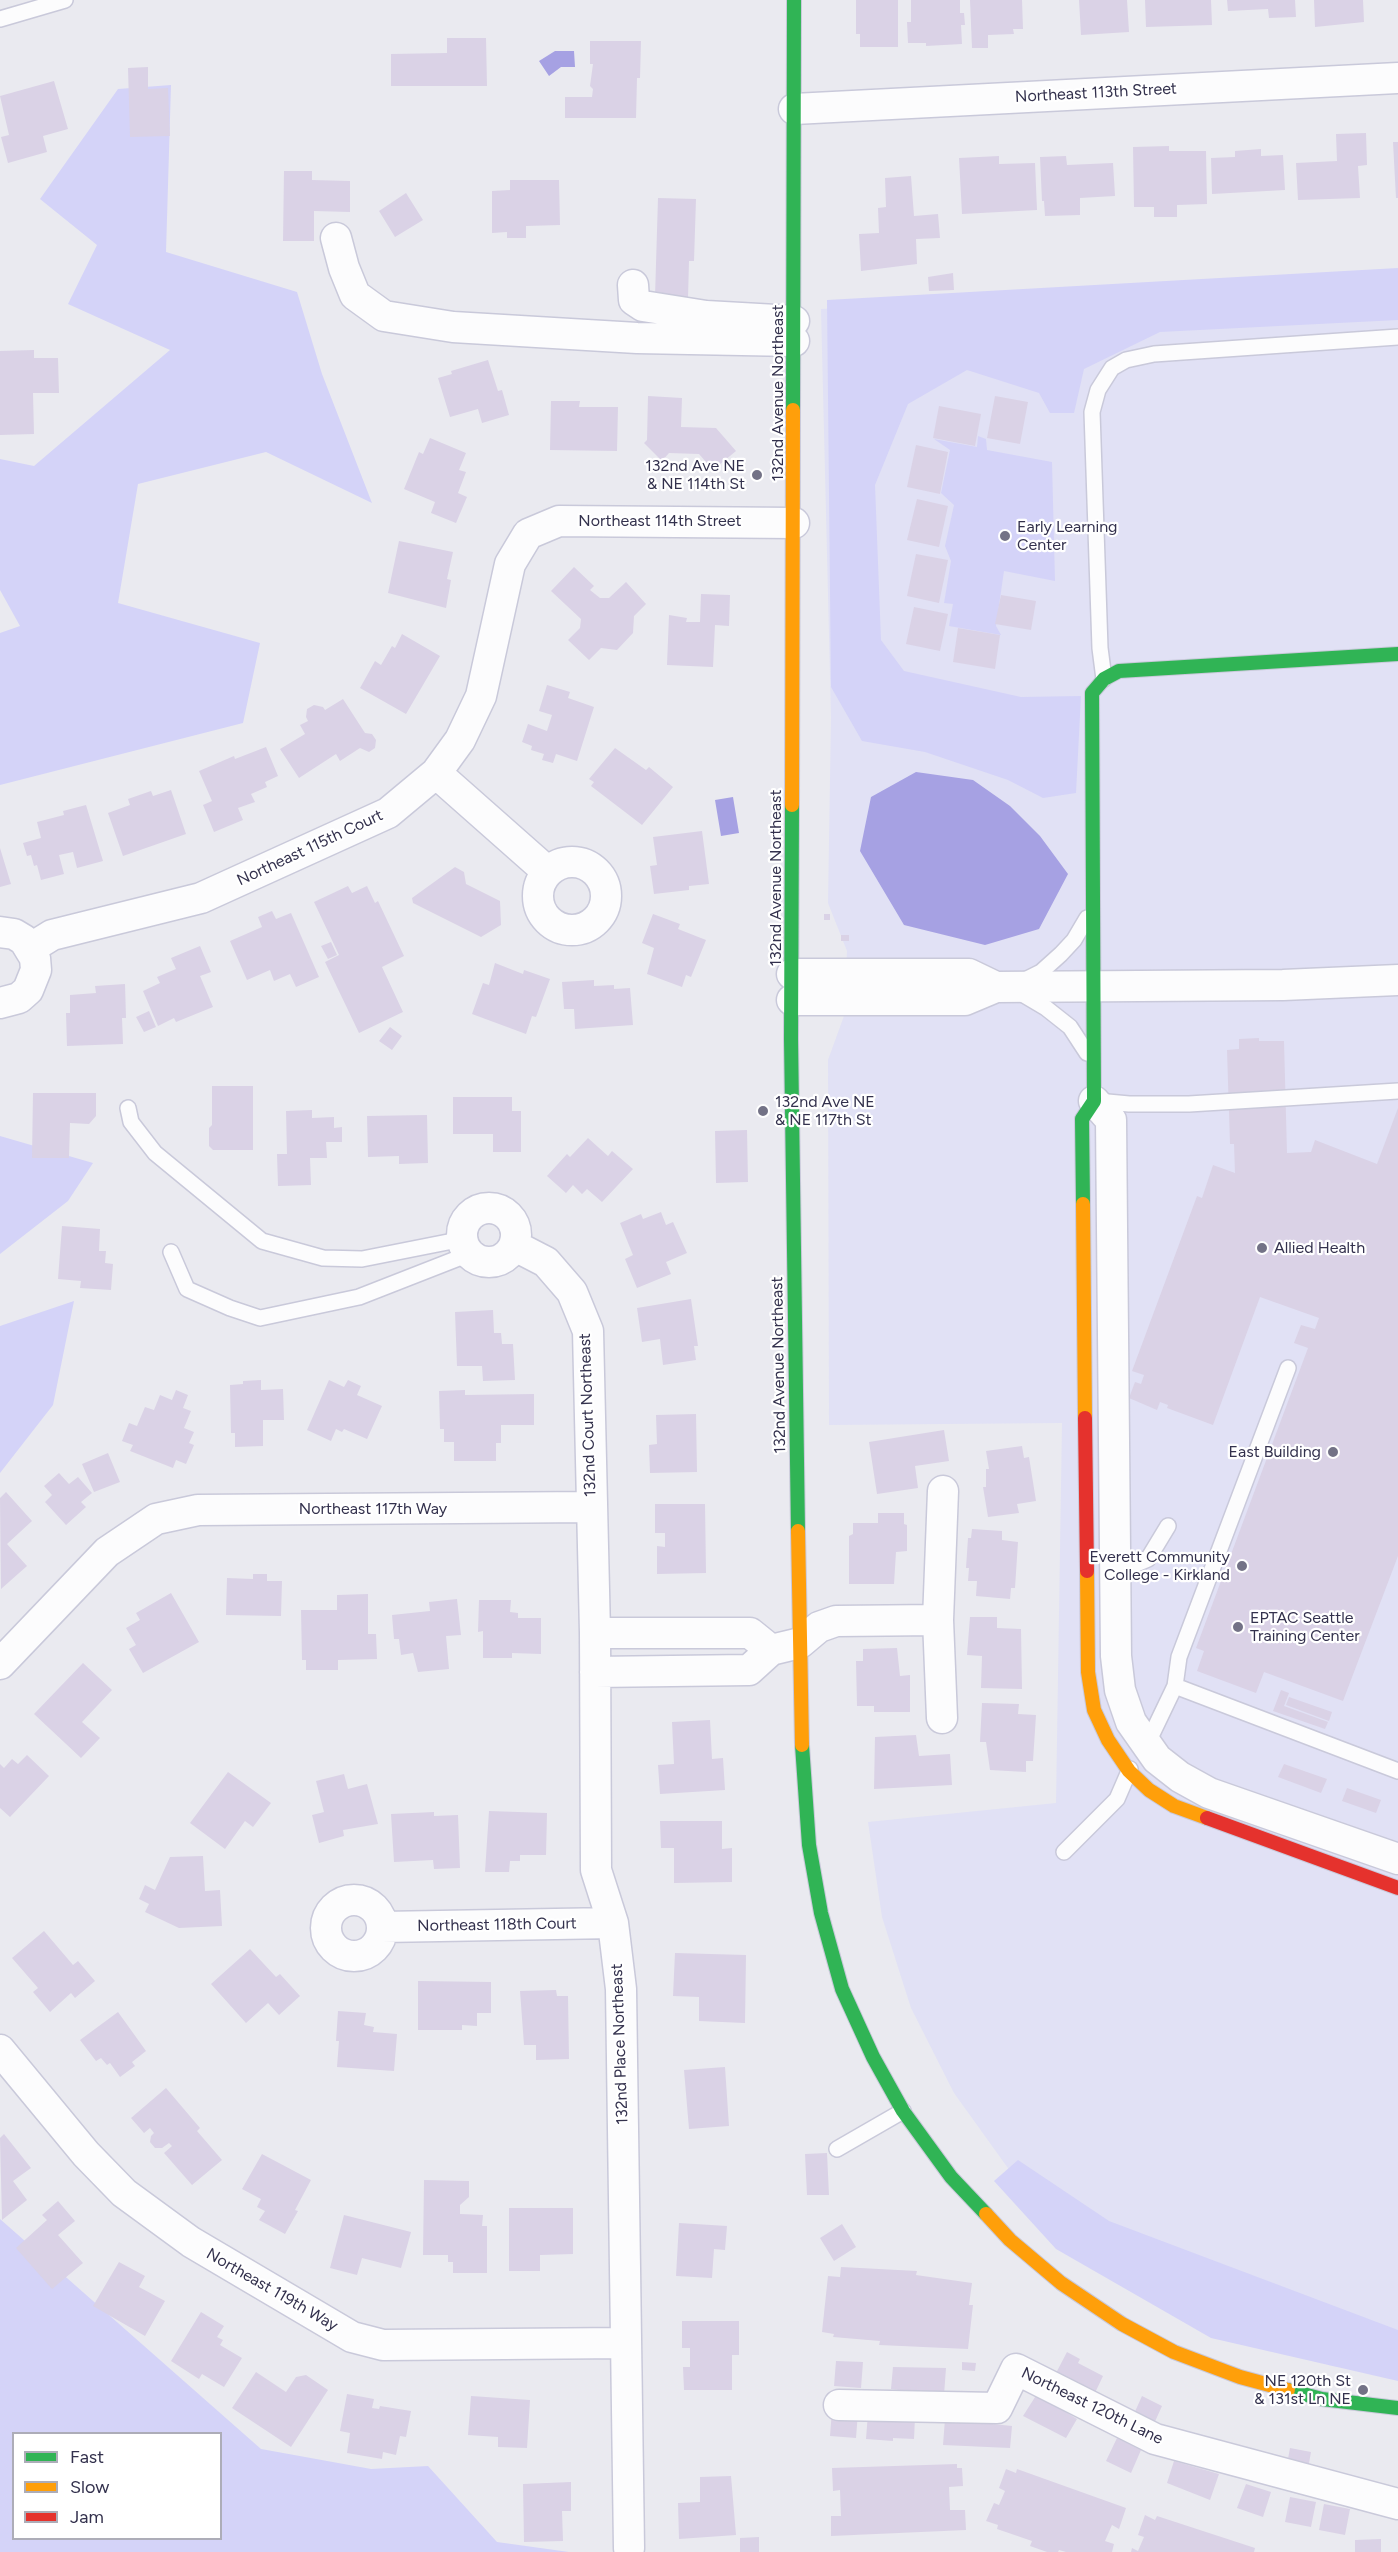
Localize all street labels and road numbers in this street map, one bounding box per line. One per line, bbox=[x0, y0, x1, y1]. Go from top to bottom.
street label: Northeast 113th Street bbox=[1015, 79, 1177, 107]
street label: 132nd Avenue Northeast bbox=[768, 304, 788, 482]
street label: Northeast 114th Street bbox=[578, 511, 742, 531]
street label: 132nd Avenue Northeast bbox=[766, 789, 786, 967]
street label: Northeast 115th Court bbox=[234, 806, 386, 890]
street label: 132nd Avenue Northeast bbox=[768, 1276, 790, 1454]
street label: 132nd Court Northeast bbox=[576, 1333, 600, 1497]
street label: Northeast 117th Way bbox=[299, 1499, 447, 1519]
street label: Northeast 118th Court bbox=[417, 1914, 577, 1936]
street label: 132nd Place Northeast bbox=[608, 1963, 632, 2125]
street label: Northeast 119th Way bbox=[203, 2244, 341, 2336]
street label: Northeast 120th Lane bbox=[1018, 2363, 1166, 2449]

